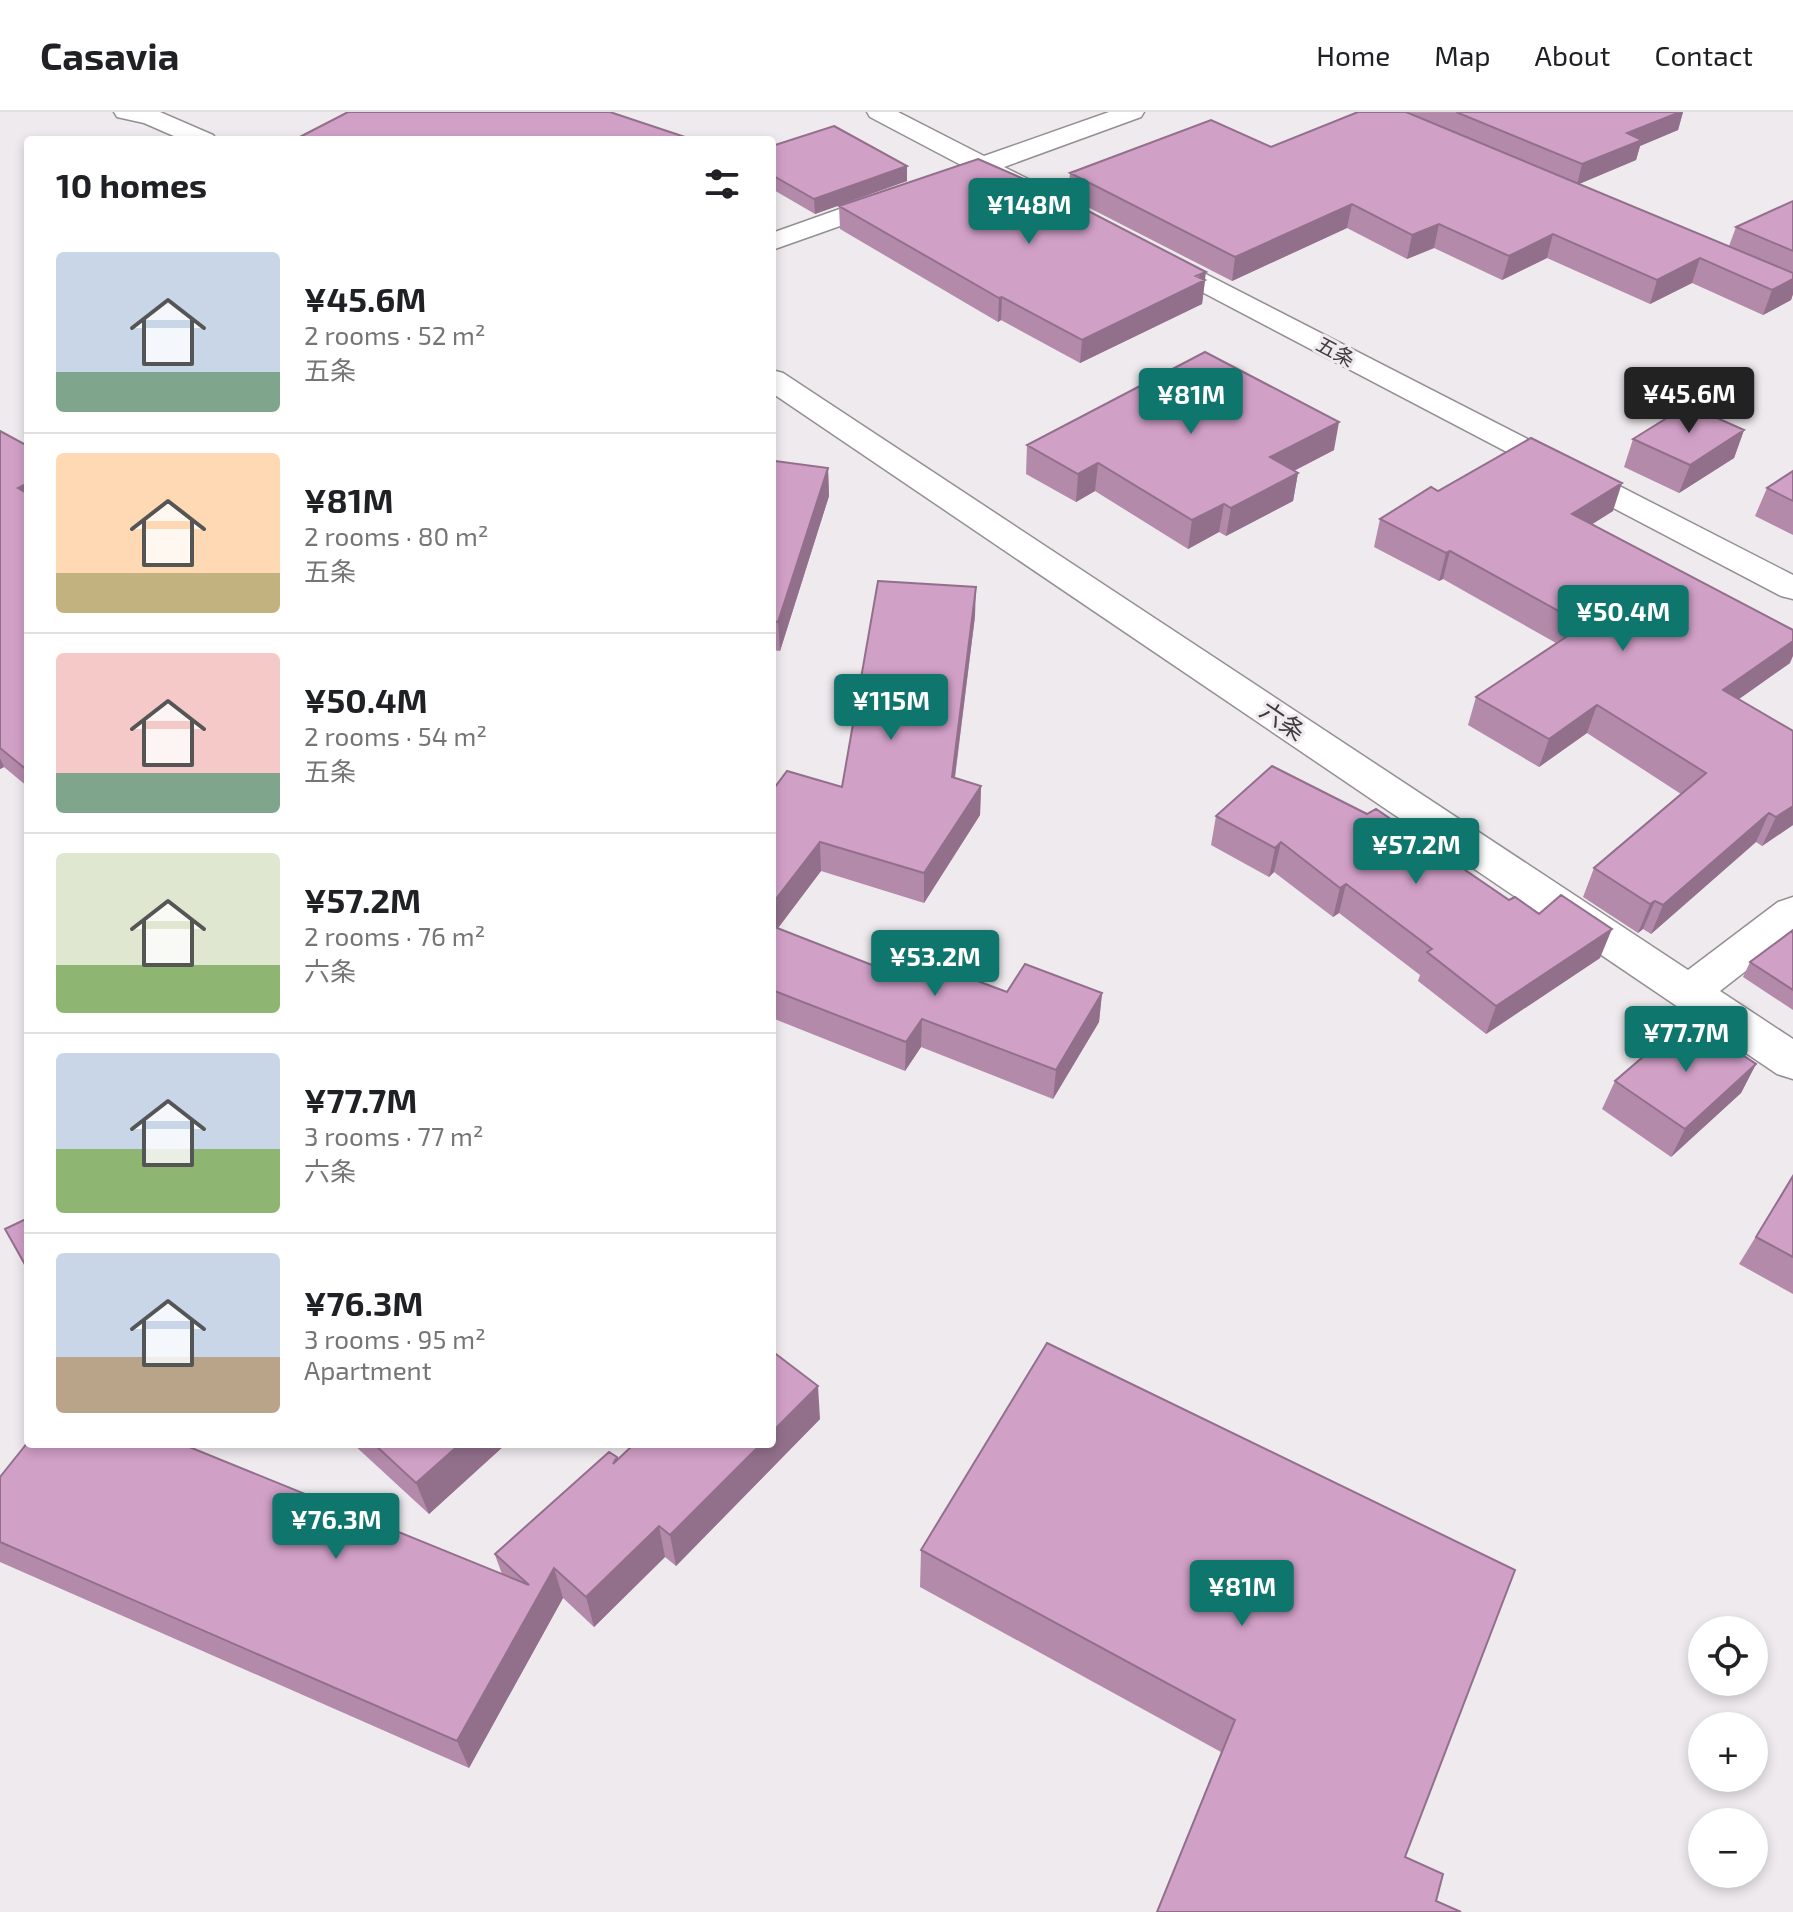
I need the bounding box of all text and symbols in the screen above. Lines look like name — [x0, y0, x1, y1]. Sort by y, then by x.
text: Casavia — [40, 32, 179, 78]
text: Home — [1316, 38, 1390, 72]
text: Map — [1434, 38, 1491, 72]
text: About — [1535, 38, 1610, 72]
text: Contact — [1654, 38, 1753, 72]
icon: filters — [700, 162, 744, 206]
text: 10 homes — [56, 164, 207, 205]
pin: ¥148M — [973, 178, 1085, 246]
text: ¥148M — [986, 188, 1072, 219]
text: ¥45.6M — [304, 278, 426, 319]
icon: home — [120, 284, 216, 380]
text: 2 rooms · 52 m² — [304, 319, 486, 350]
street label: 五条 — [1313, 331, 1359, 371]
text: 五条 — [304, 354, 356, 385]
pin: ¥45.6M — [1624, 367, 1754, 435]
pin: ¥81M — [1144, 368, 1238, 436]
text: ¥45.6M — [1642, 377, 1736, 408]
text: ¥81M — [1157, 378, 1225, 409]
text: ¥81M — [304, 479, 394, 520]
icon: home — [120, 485, 216, 581]
text: 2 rooms · 80 m² — [304, 520, 489, 551]
text: 五条 — [304, 555, 356, 586]
pin: ¥50.4M — [1558, 585, 1688, 653]
text: ¥50.4M — [1576, 595, 1670, 626]
pin: ¥115M — [835, 674, 947, 742]
text: ¥50.4M — [304, 679, 428, 720]
text: ¥115M — [852, 684, 930, 715]
icon: home — [120, 685, 216, 781]
street label: 六条 — [1255, 695, 1311, 745]
text: 2 rooms · 54 m² — [304, 720, 487, 751]
text: 五条 — [304, 755, 356, 786]
pin: ¥57.2M — [1351, 818, 1481, 886]
text: ¥57.2M — [1371, 828, 1461, 859]
text: ¥57.2M — [304, 879, 421, 920]
icon: home — [120, 885, 216, 981]
text: 2 rooms · 76 m² — [304, 920, 485, 951]
pin: ¥53.2M — [870, 930, 1000, 998]
text: ¥53.2M — [889, 940, 981, 971]
text: 六条 — [304, 955, 356, 986]
pin: ¥77.7M — [1621, 1006, 1751, 1074]
text: ¥77.7M — [1643, 1016, 1729, 1047]
text: ¥77.7M — [304, 1079, 417, 1120]
icon: home — [120, 1085, 216, 1181]
text: 3 rooms · 77 m² — [304, 1120, 484, 1151]
text: 六条 — [304, 1155, 356, 1186]
text: ¥76.3M — [304, 1282, 423, 1323]
icon: home — [120, 1285, 216, 1381]
text: 3 rooms · 95 m² — [304, 1323, 486, 1354]
text: Apartment — [304, 1354, 432, 1385]
pin: ¥76.3M — [271, 1493, 401, 1561]
text: ¥76.3M — [290, 1503, 382, 1534]
pin: ¥81M — [1195, 1560, 1289, 1628]
text: ¥81M — [1208, 1570, 1276, 1601]
map controls — [1688, 1616, 1768, 1888]
button: locate — [1688, 1616, 1768, 1696]
button: + — [1688, 1712, 1768, 1792]
button: − — [1688, 1808, 1768, 1888]

